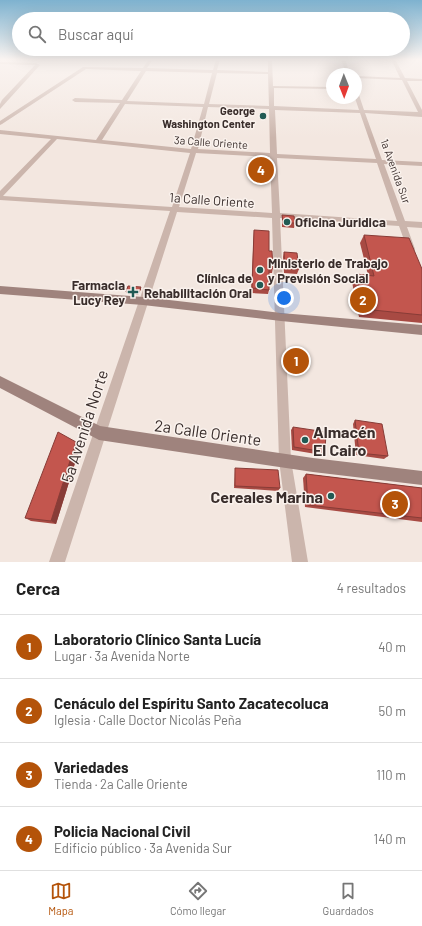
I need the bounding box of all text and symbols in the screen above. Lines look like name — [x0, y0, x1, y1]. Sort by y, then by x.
search box — [12, 12, 410, 56]
icon: search — [26, 23, 48, 45]
text: Buscar aquí — [58, 25, 134, 43]
north arrow — [326, 68, 362, 104]
place label: George Washington Center — [162, 104, 256, 130]
marker: George Washington Center — [258, 111, 268, 121]
street label: 3a Calle Oriente — [174, 133, 248, 151]
street label: 1a Avenida Sur — [378, 137, 414, 205]
pin: 4 — [248, 155, 274, 185]
street label: 1a Calle Oriente — [169, 189, 255, 211]
place label: Oficina Juridica — [295, 214, 386, 230]
marker: Oficina Juridica — [282, 217, 292, 227]
place label: Ministerio de Trabajo y Previsión Social — [268, 255, 388, 286]
marker: Ministerio de Trabajo y Previsión Social — [255, 265, 265, 275]
place label: Clínica de Rehabilitación Oral — [144, 270, 252, 301]
place label: Farmacia Lucy Rey — [72, 277, 125, 308]
marker: Clínica de Rehabilitación Oral — [255, 280, 265, 290]
pin: 2 — [350, 285, 376, 315]
marker: Farmacia Lucy Rey — [128, 287, 138, 297]
your location — [274, 288, 294, 308]
pin: 1 — [283, 346, 309, 376]
street label: 5a Avenida Norte — [57, 367, 111, 485]
street label: 2a Calle Oriente — [153, 415, 263, 449]
place label: Almacén El Cairo — [313, 422, 375, 459]
marker: Almacén El Cairo — [300, 435, 310, 445]
place label: Cereales Marina — [210, 487, 323, 506]
pin: 3 — [382, 489, 408, 519]
marker: Cereales Marina — [326, 491, 336, 501]
text: Cerca — [16, 578, 60, 598]
text: 4 resultados — [337, 580, 406, 596]
text: Laboratorio Clínico Santa Lucía — [54, 630, 261, 648]
text: 1 — [27, 639, 31, 655]
text: 40 m — [378, 639, 406, 655]
text: Lugar · 3a Avenida Norte — [54, 648, 190, 664]
text: Cenáculo del Espíritu Santo Zacatecoluca — [54, 694, 329, 712]
text: 2 — [25, 703, 33, 719]
text: 50 m — [379, 703, 406, 719]
text: Iglesia · Calle Doctor Nicolás Peña — [54, 712, 241, 728]
text: Variedades — [54, 758, 129, 776]
text: 3 — [25, 767, 33, 783]
text: 110 m — [376, 767, 406, 783]
text: Tienda · 2a Calle Oriente — [54, 776, 188, 792]
text: Policia Nacional Civil — [54, 822, 190, 840]
text: 4 — [25, 831, 33, 847]
text: 140 m — [374, 831, 406, 847]
text: Edificio público · 3a Avenida Sur — [54, 840, 232, 856]
tab: Mapa — [48, 880, 73, 917]
tab: Cómo llegar — [170, 880, 226, 917]
tab: Guardados — [323, 880, 374, 917]

